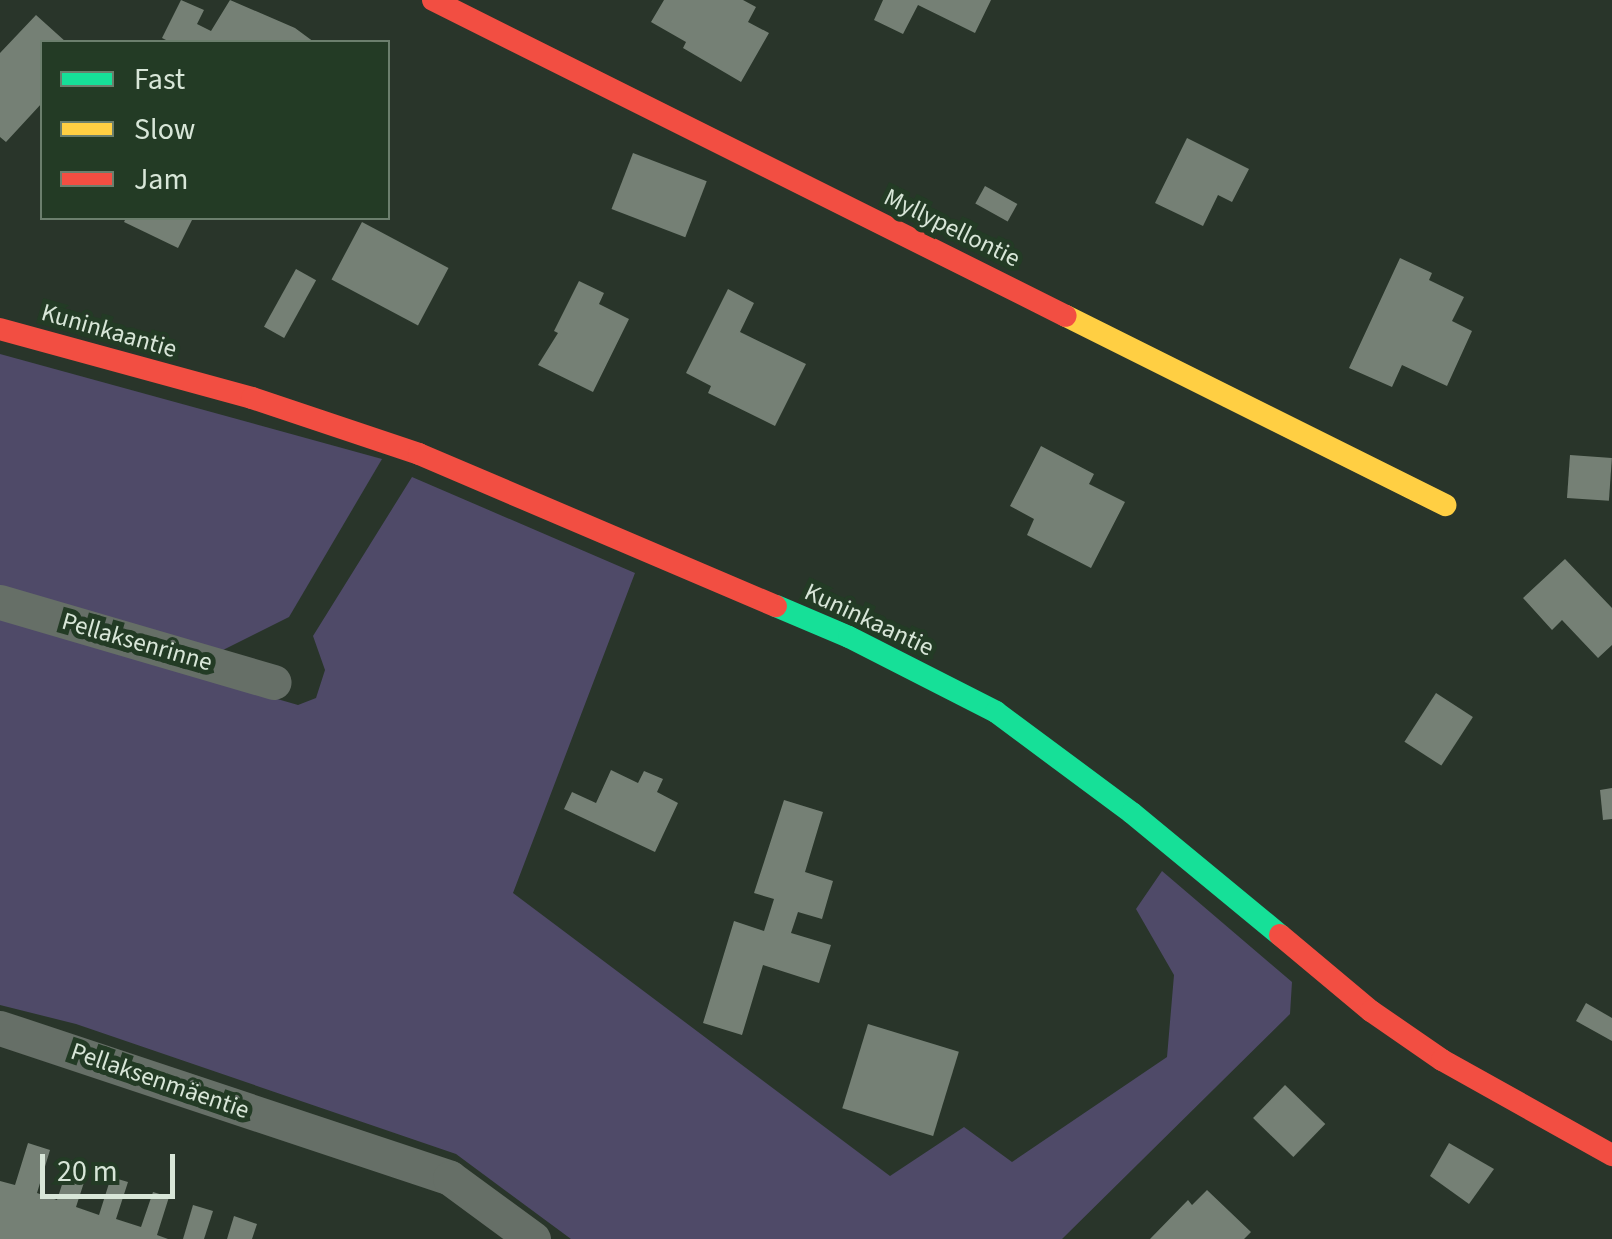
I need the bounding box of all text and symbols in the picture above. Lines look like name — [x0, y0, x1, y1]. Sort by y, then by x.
legend — [40, 40, 390, 220]
text: Fast — [134, 58, 185, 101]
text: Slow — [134, 108, 195, 151]
text: Jam — [134, 158, 188, 201]
street label: Myllypellontie — [879, 182, 1025, 274]
street label: Kuninkaantie — [38, 297, 180, 365]
street label: Kuninkaantie — [800, 577, 938, 663]
street label: Pellaksenrinne — [58, 606, 216, 678]
street label: Pellaksenmäentie — [67, 1036, 253, 1126]
scale bar — [45, 1134, 180, 1196]
text: 20 m — [57, 1150, 118, 1193]

